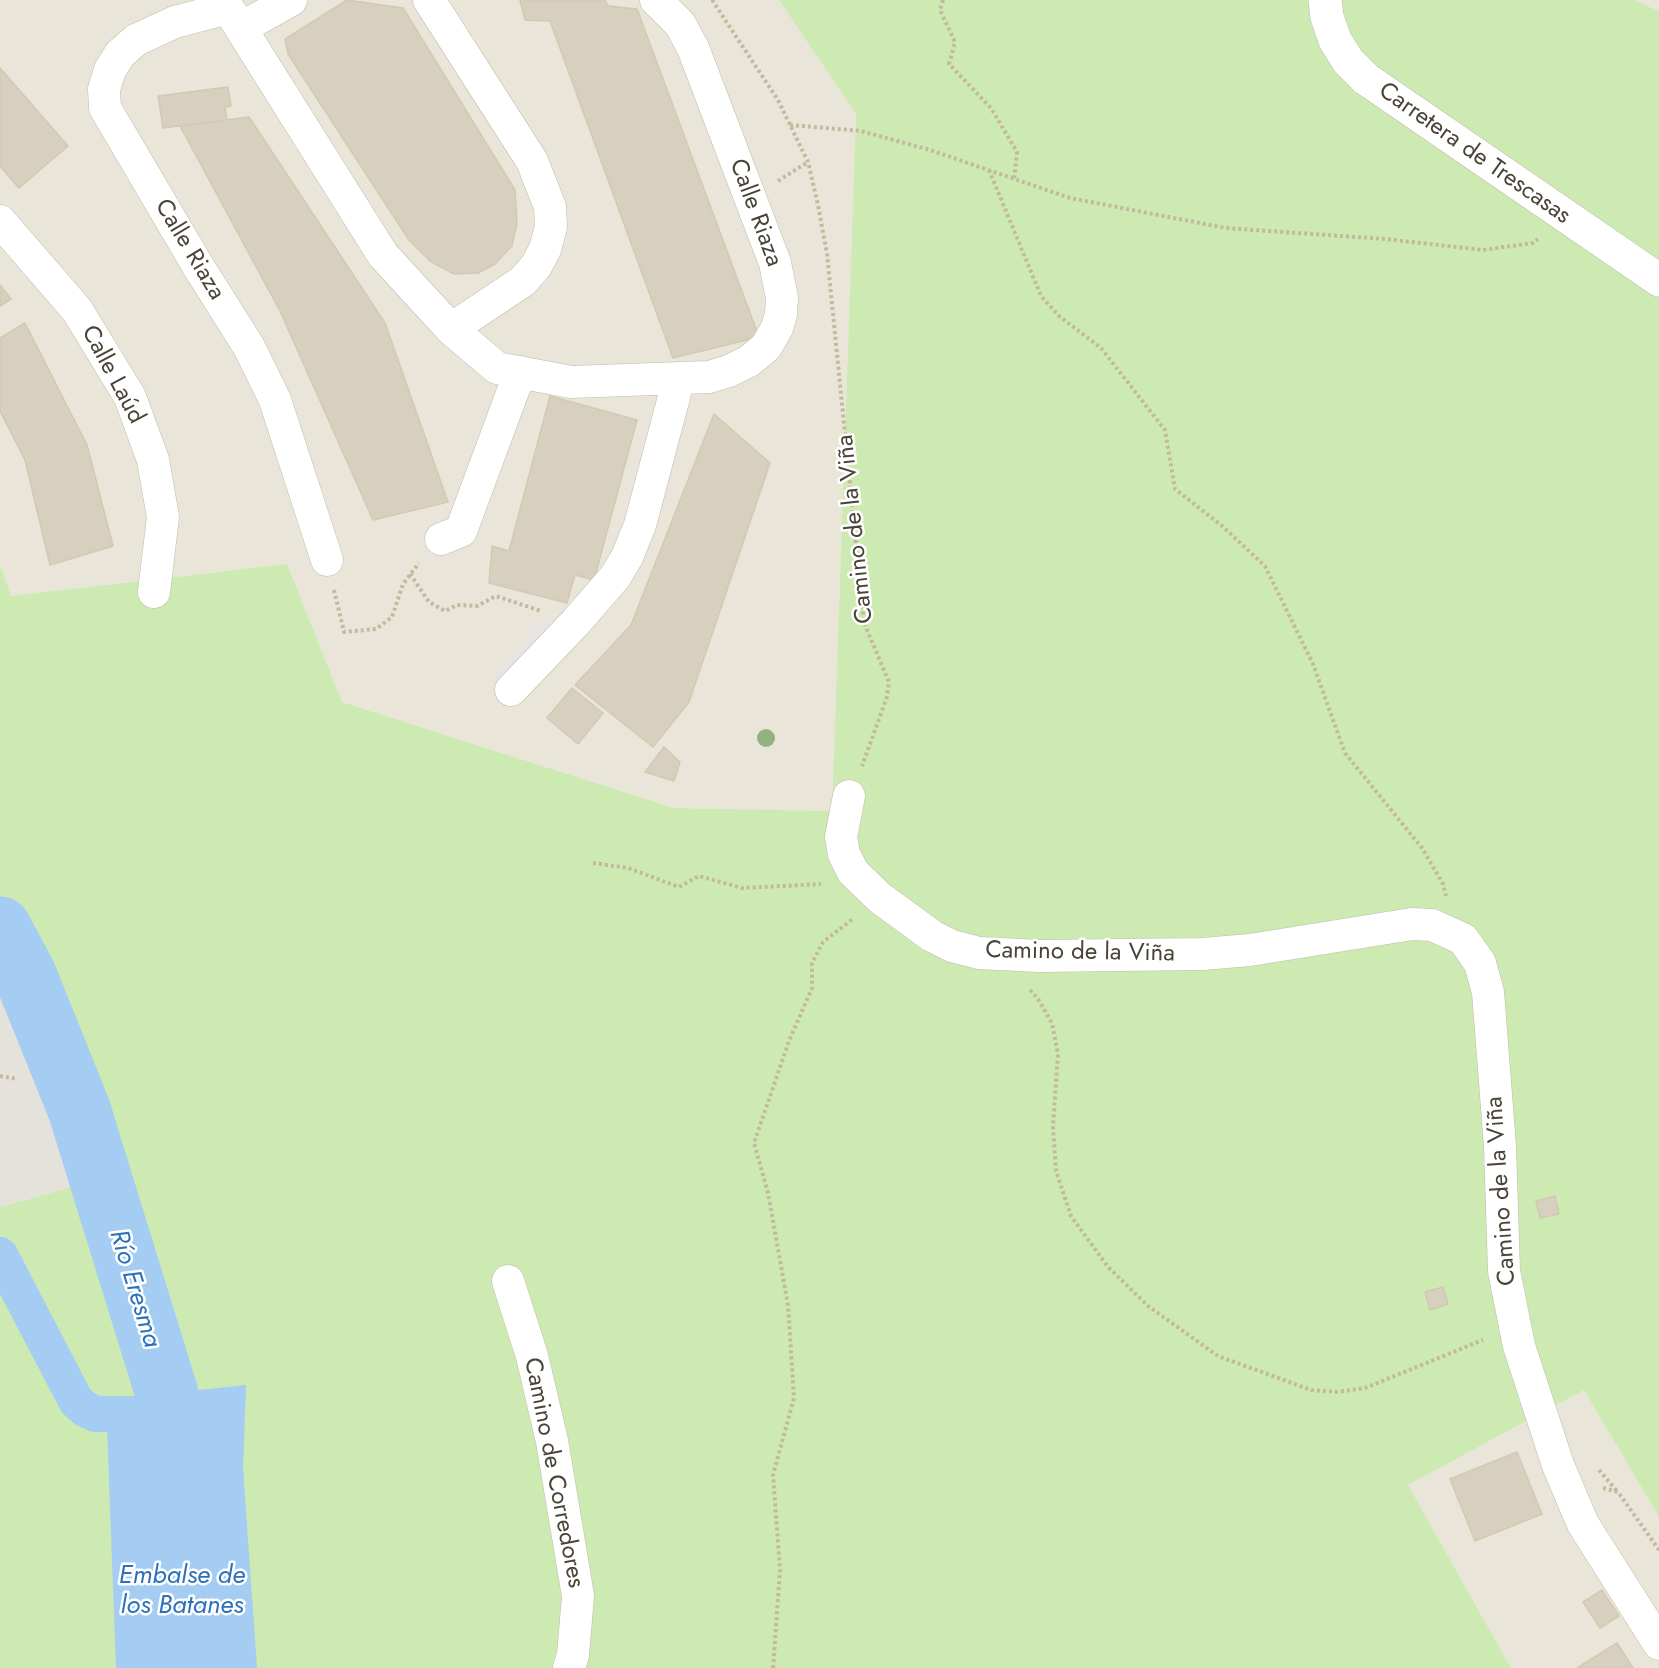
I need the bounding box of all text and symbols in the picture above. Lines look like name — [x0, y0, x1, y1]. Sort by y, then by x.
street label: Carretera de Trescasas — [1372, 77, 1576, 231]
street label: Calle Riaza — [722, 155, 788, 271]
street label: Calle Riaza — [148, 194, 230, 306]
street label: Calle Laúd — [74, 321, 150, 429]
street label: Camino de la Viña — [832, 433, 880, 625]
street label: Camino de la Viña — [985, 937, 1175, 969]
street label: Camino de la Viña — [1481, 1095, 1523, 1287]
water label: Río Eresma — [101, 1226, 167, 1352]
street label: Camino de Corredores — [517, 1356, 589, 1590]
water label: Embalse de los Batanes — [119, 1561, 245, 1622]

